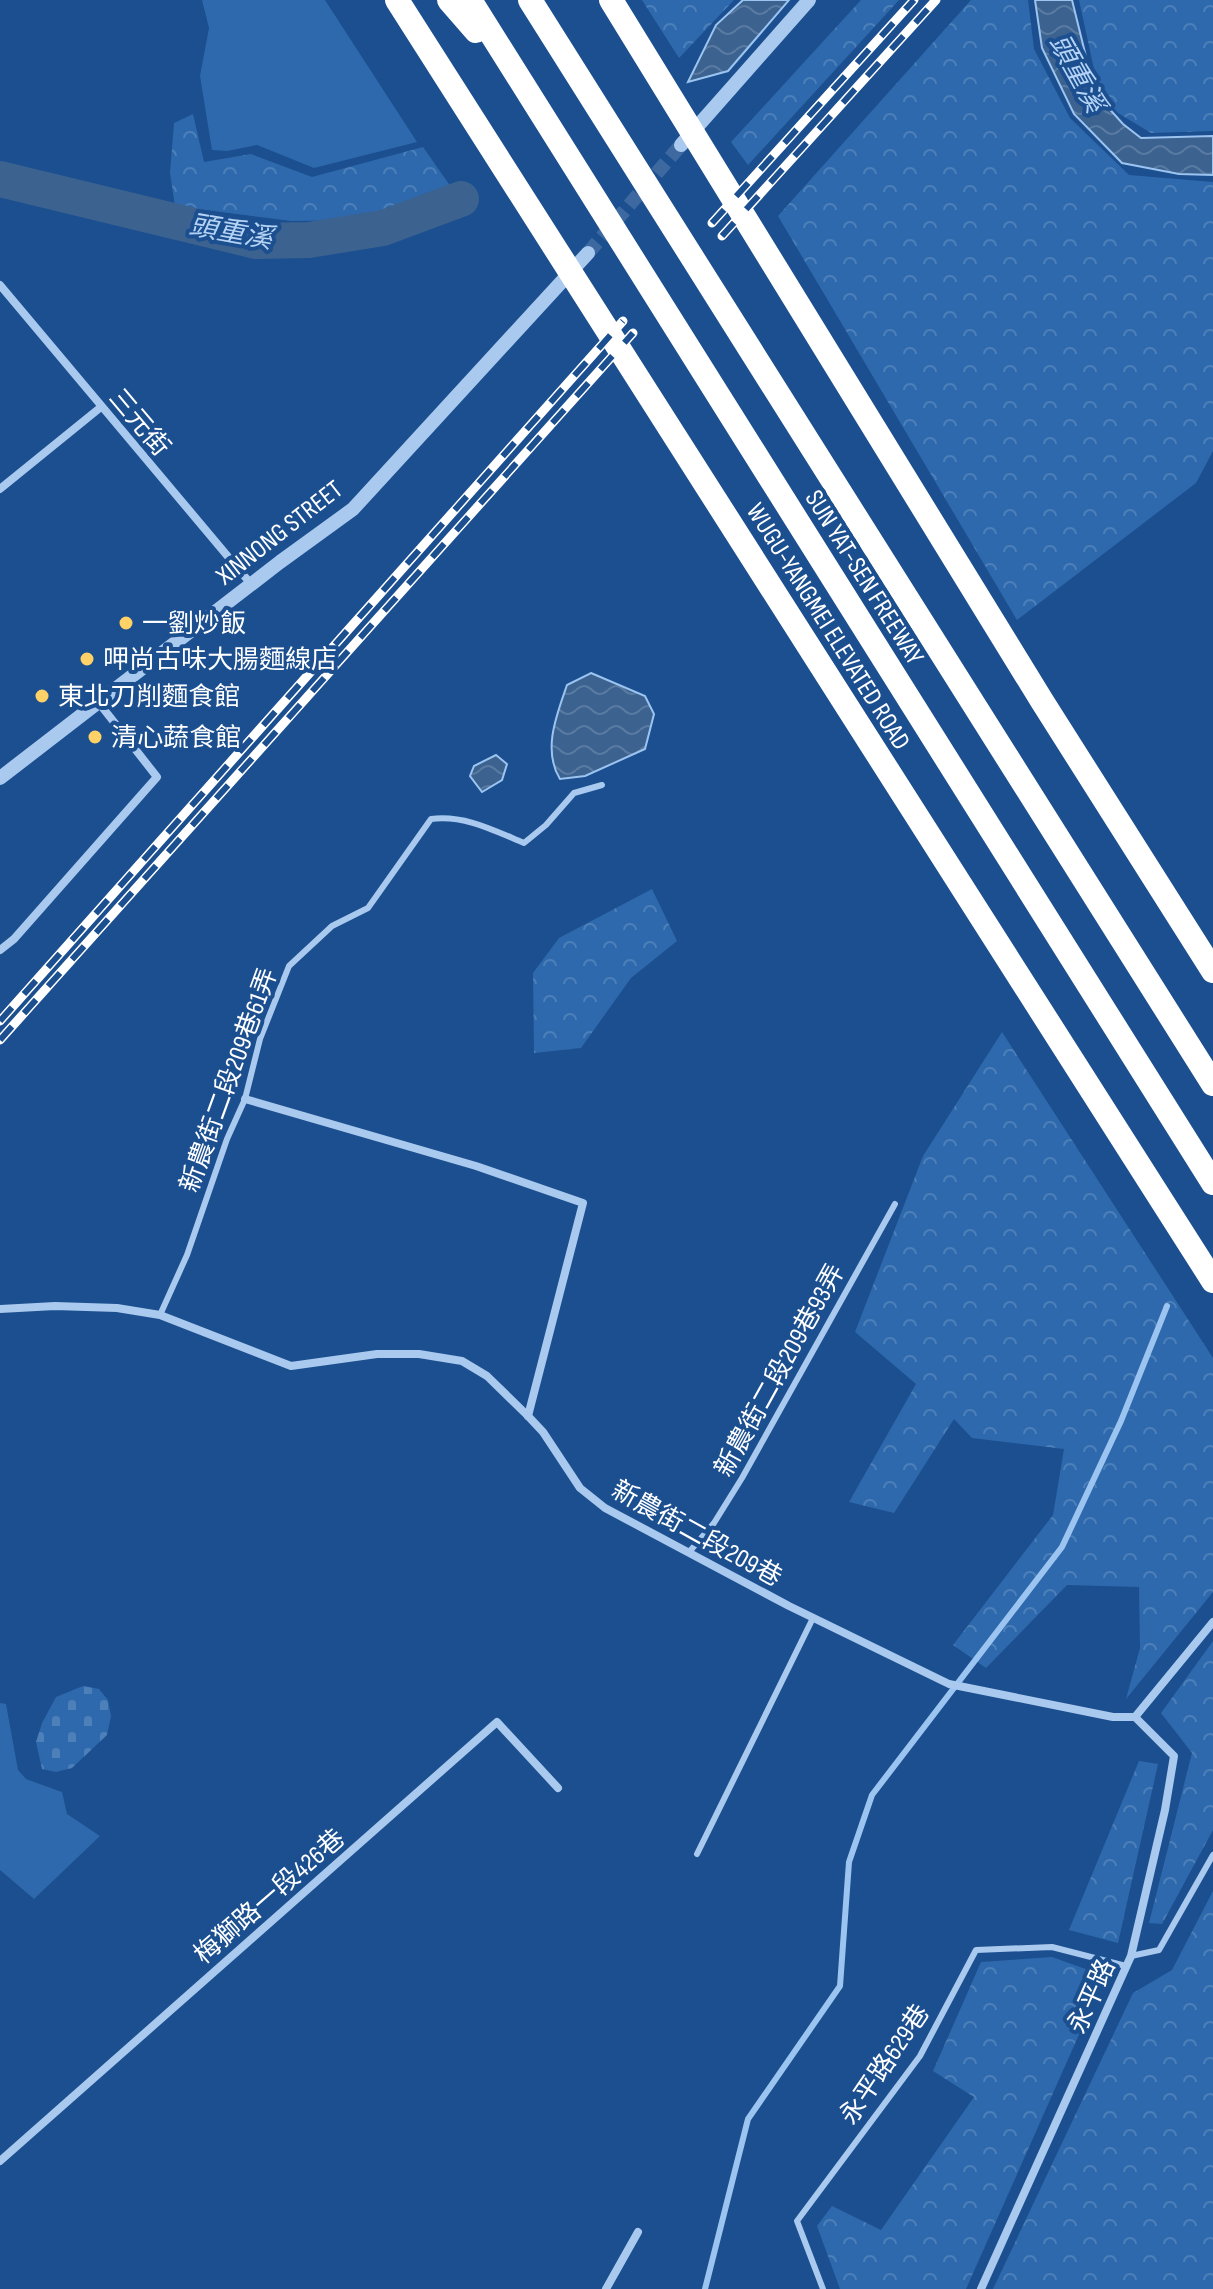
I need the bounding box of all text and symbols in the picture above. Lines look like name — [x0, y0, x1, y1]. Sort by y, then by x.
water label: 頭重溪 — [1042, 29, 1113, 122]
water label: 頭重溪 — [187, 209, 279, 257]
street label: 三元街 — [102, 383, 176, 463]
street label: XINNONG STREET — [210, 474, 349, 593]
street label: SUN YAT-SEN FREEWAY — [798, 485, 930, 671]
street label: WUGU-YANGMEI ELEVATED ROAD — [739, 498, 916, 756]
place label: 一劉炒飯 — [142, 609, 246, 640]
marker: 一劉炒飯 — [117, 614, 135, 632]
place label: 呷尚古味大腸麵線店 — [103, 645, 337, 676]
marker: 呷尚古味大腸麵線店 — [78, 650, 96, 668]
place label: 東北刀削麵食館 — [58, 682, 240, 713]
marker: 東北刀削麵食館 — [33, 687, 51, 705]
place label: 清心蔬食館 — [111, 723, 241, 754]
marker: 清心蔬食館 — [86, 728, 104, 746]
street label: 新農街二段209巷61弄 — [174, 964, 284, 1197]
street label: 新農街二段209巷93弄 — [709, 1259, 852, 1482]
street label: 新農街二段209巷 — [606, 1475, 787, 1594]
street label: 梅獅路一段426巷 — [188, 1823, 352, 1971]
street label: 永平路 — [1062, 1955, 1122, 2039]
street label: 永平路629巷 — [834, 1999, 937, 2131]

